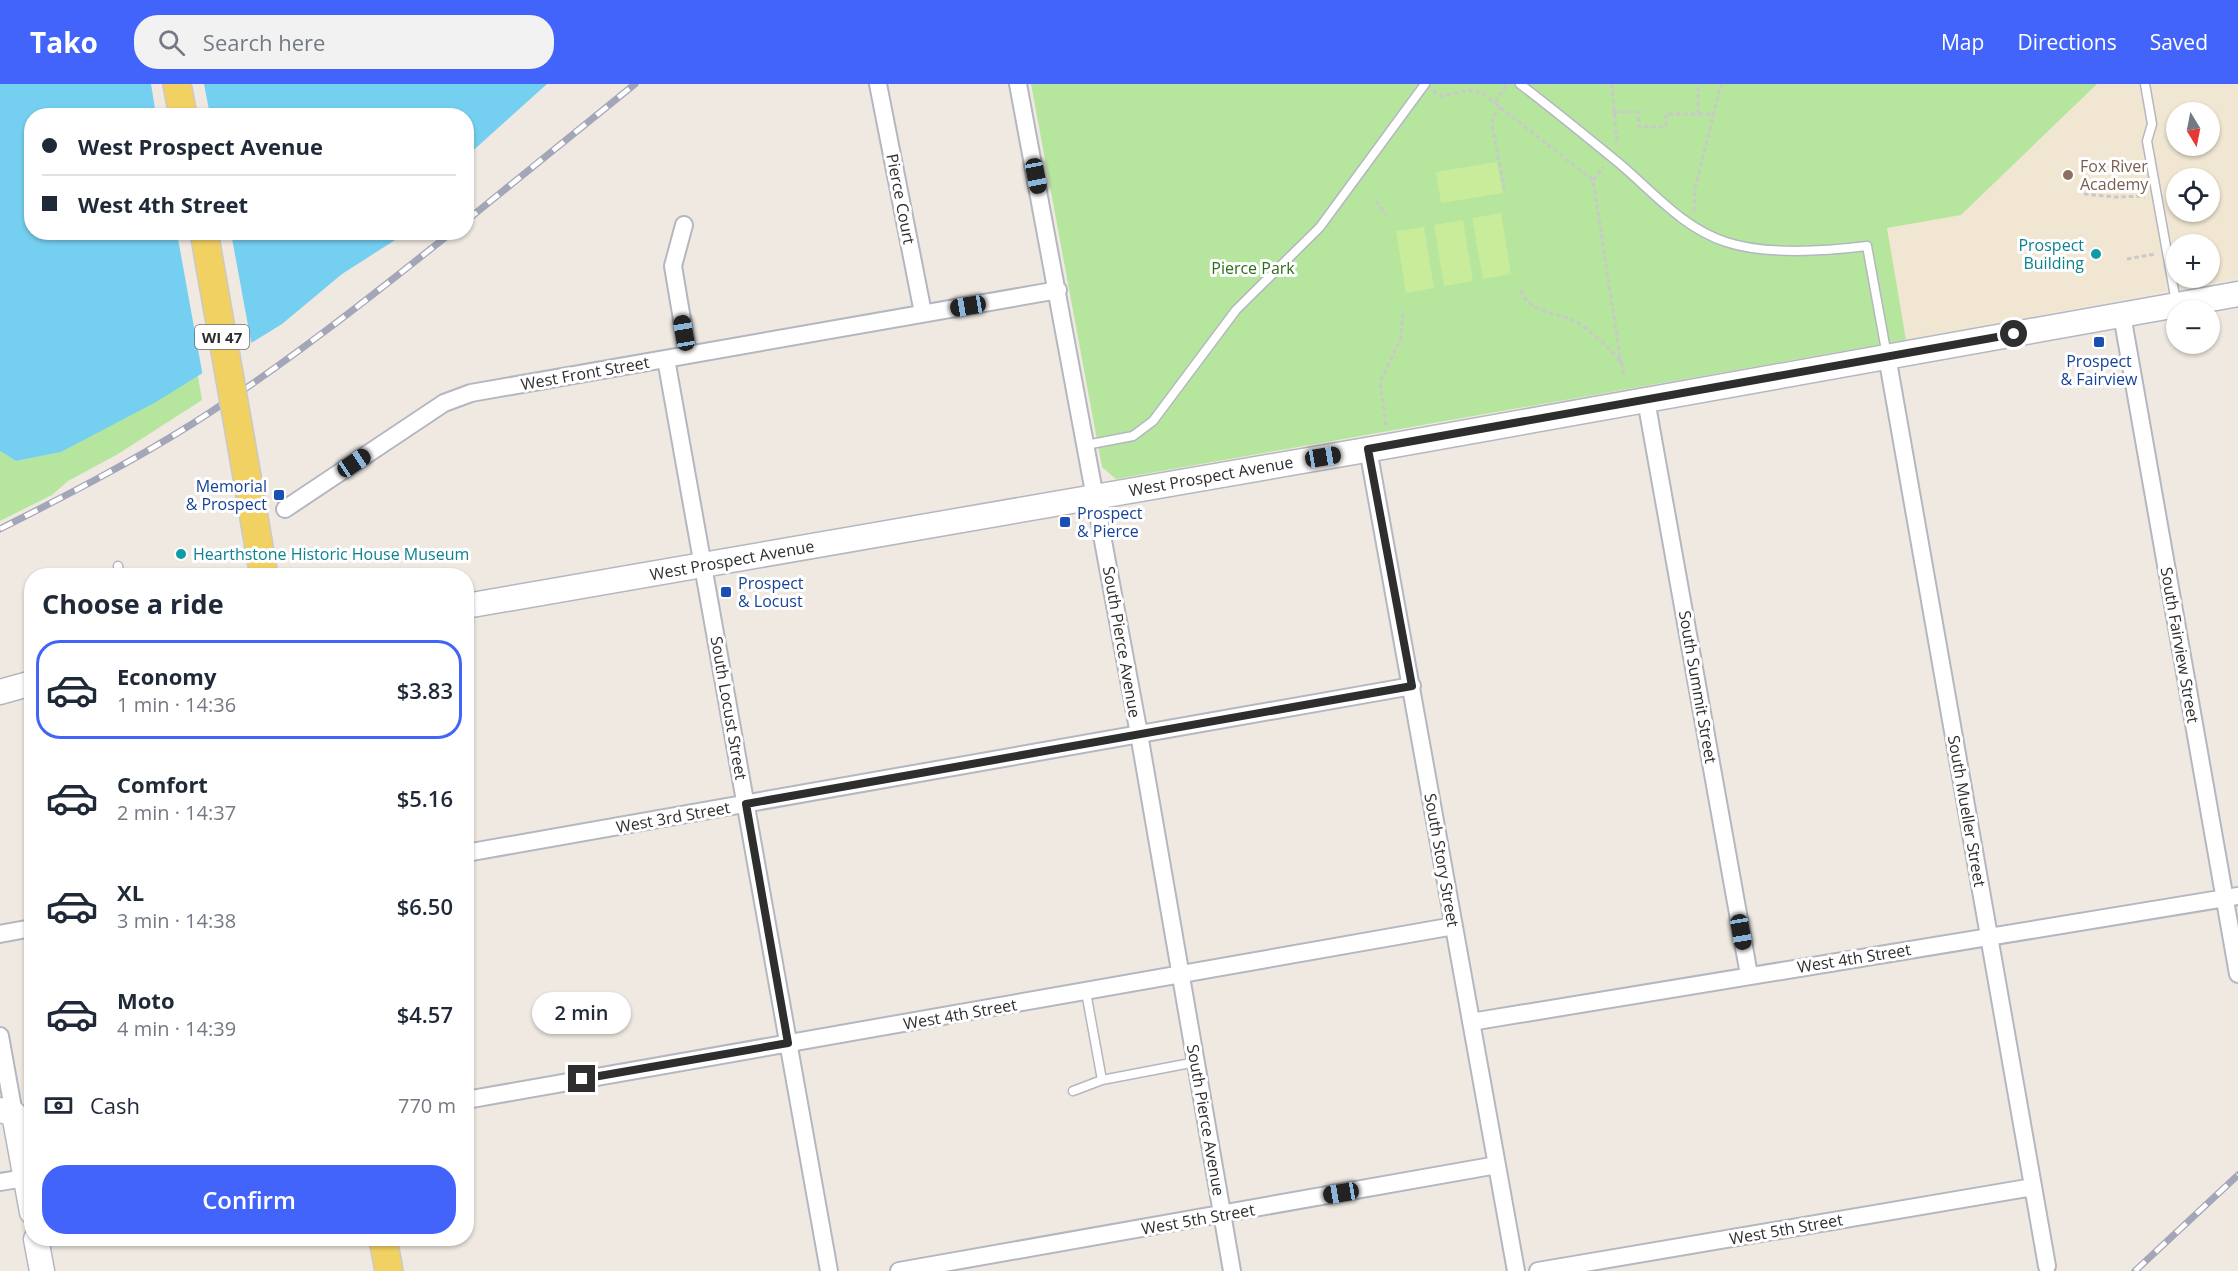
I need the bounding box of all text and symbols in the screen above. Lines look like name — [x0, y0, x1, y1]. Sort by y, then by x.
search box — [134, 15, 554, 69]
text: Tako — [30, 23, 98, 61]
icon: search — [155, 26, 188, 59]
text: Search here — [203, 27, 325, 57]
text: Map — [1941, 28, 1984, 56]
text: Directions — [2017, 28, 2117, 56]
text: Saved — [2150, 28, 2208, 56]
north arrow — [2166, 102, 2220, 156]
map controls — [2166, 102, 2220, 354]
text: West Prospect Avenue — [78, 131, 323, 161]
street label: Pierce Court — [881, 152, 921, 246]
place label: Fox River Academy — [2080, 155, 2149, 195]
car — [1024, 157, 1048, 195]
marker: Fox River Academy — [2061, 168, 2075, 182]
button: locate — [2166, 168, 2220, 222]
text: West 4th Street — [78, 189, 248, 219]
place label: Prospect Building — [2018, 234, 2084, 274]
button: + — [2166, 234, 2220, 288]
marker: Prospect Building — [2089, 247, 2103, 261]
park label: Pierce Park — [1211, 257, 1295, 279]
car — [949, 294, 987, 318]
button: − — [2166, 300, 2220, 354]
car — [672, 314, 696, 352]
route start — [2000, 320, 2027, 347]
road number: WI 47 — [195, 325, 249, 349]
marker: Prospect & Fairview — [2092, 335, 2106, 349]
place label: Prospect & Fairview — [2061, 350, 2138, 390]
street label: West Front Street — [519, 351, 651, 395]
car — [334, 445, 374, 481]
car — [1304, 445, 1342, 469]
street label: West Prospect Avenue — [1127, 451, 1295, 501]
place label: Memorial & Prospect — [186, 475, 267, 515]
marker: Memorial & Prospect — [272, 488, 286, 502]
place label: Prospect & Pierce — [1077, 502, 1143, 542]
marker: Prospect & Pierce — [1058, 515, 1072, 529]
street label: West Prospect Avenue — [648, 535, 816, 585]
place label: Hearthstone Historic House Museum — [193, 543, 469, 565]
marker: Hearthstone Historic House Museum — [174, 547, 188, 561]
street label: South Pierce Avenue — [1098, 564, 1146, 720]
street label: South Fairview Street — [2155, 565, 2205, 725]
place label: Prospect & Locust — [738, 572, 804, 612]
text: Choose a ride — [42, 585, 224, 622]
marker: Prospect & Locust — [719, 585, 733, 599]
street label: South Summit Street — [1674, 609, 1722, 765]
street label: South Locust Street — [706, 634, 753, 782]
text: Economy — [117, 661, 216, 691]
icon: car — [45, 663, 99, 717]
text: $3.83 — [397, 675, 453, 705]
text: 1 min · 14:36 — [117, 691, 236, 718]
street label: South Mueller Street — [1943, 733, 1991, 889]
text: Comfort — [117, 769, 208, 799]
icon: car — [45, 771, 99, 825]
text: $5.16 — [397, 783, 453, 813]
street label: South Story Street — [1419, 791, 1465, 929]
street label: West 3rd Street — [614, 796, 732, 838]
text: 2 min · 14:37 — [117, 799, 236, 826]
text: XL — [117, 877, 144, 907]
icon: car — [45, 879, 99, 933]
text: $6.50 — [397, 891, 453, 921]
text: 3 min · 14:38 — [117, 907, 236, 934]
car — [1729, 913, 1753, 951]
street label: West 4th Street — [1796, 938, 1913, 978]
text: Moto — [117, 985, 175, 1015]
icon: car — [45, 987, 99, 1041]
callout: 2 min — [532, 992, 632, 1034]
street label: West 4th Street — [902, 993, 1019, 1035]
text: $4.57 — [397, 999, 453, 1029]
text: 2 min — [555, 999, 609, 1026]
text: 4 min · 14:39 — [117, 1015, 236, 1042]
street label: South Pierce Avenue — [1182, 1042, 1230, 1198]
route end — [568, 1065, 595, 1092]
icon: cash — [42, 1089, 75, 1122]
text: Cash — [90, 1090, 140, 1120]
text: 770 m — [398, 1092, 456, 1119]
button: Confirm — [42, 1165, 456, 1234]
car — [1322, 1181, 1360, 1205]
street label: West 5th Street — [1140, 1198, 1257, 1240]
street label: West 5th Street — [1728, 1208, 1845, 1250]

